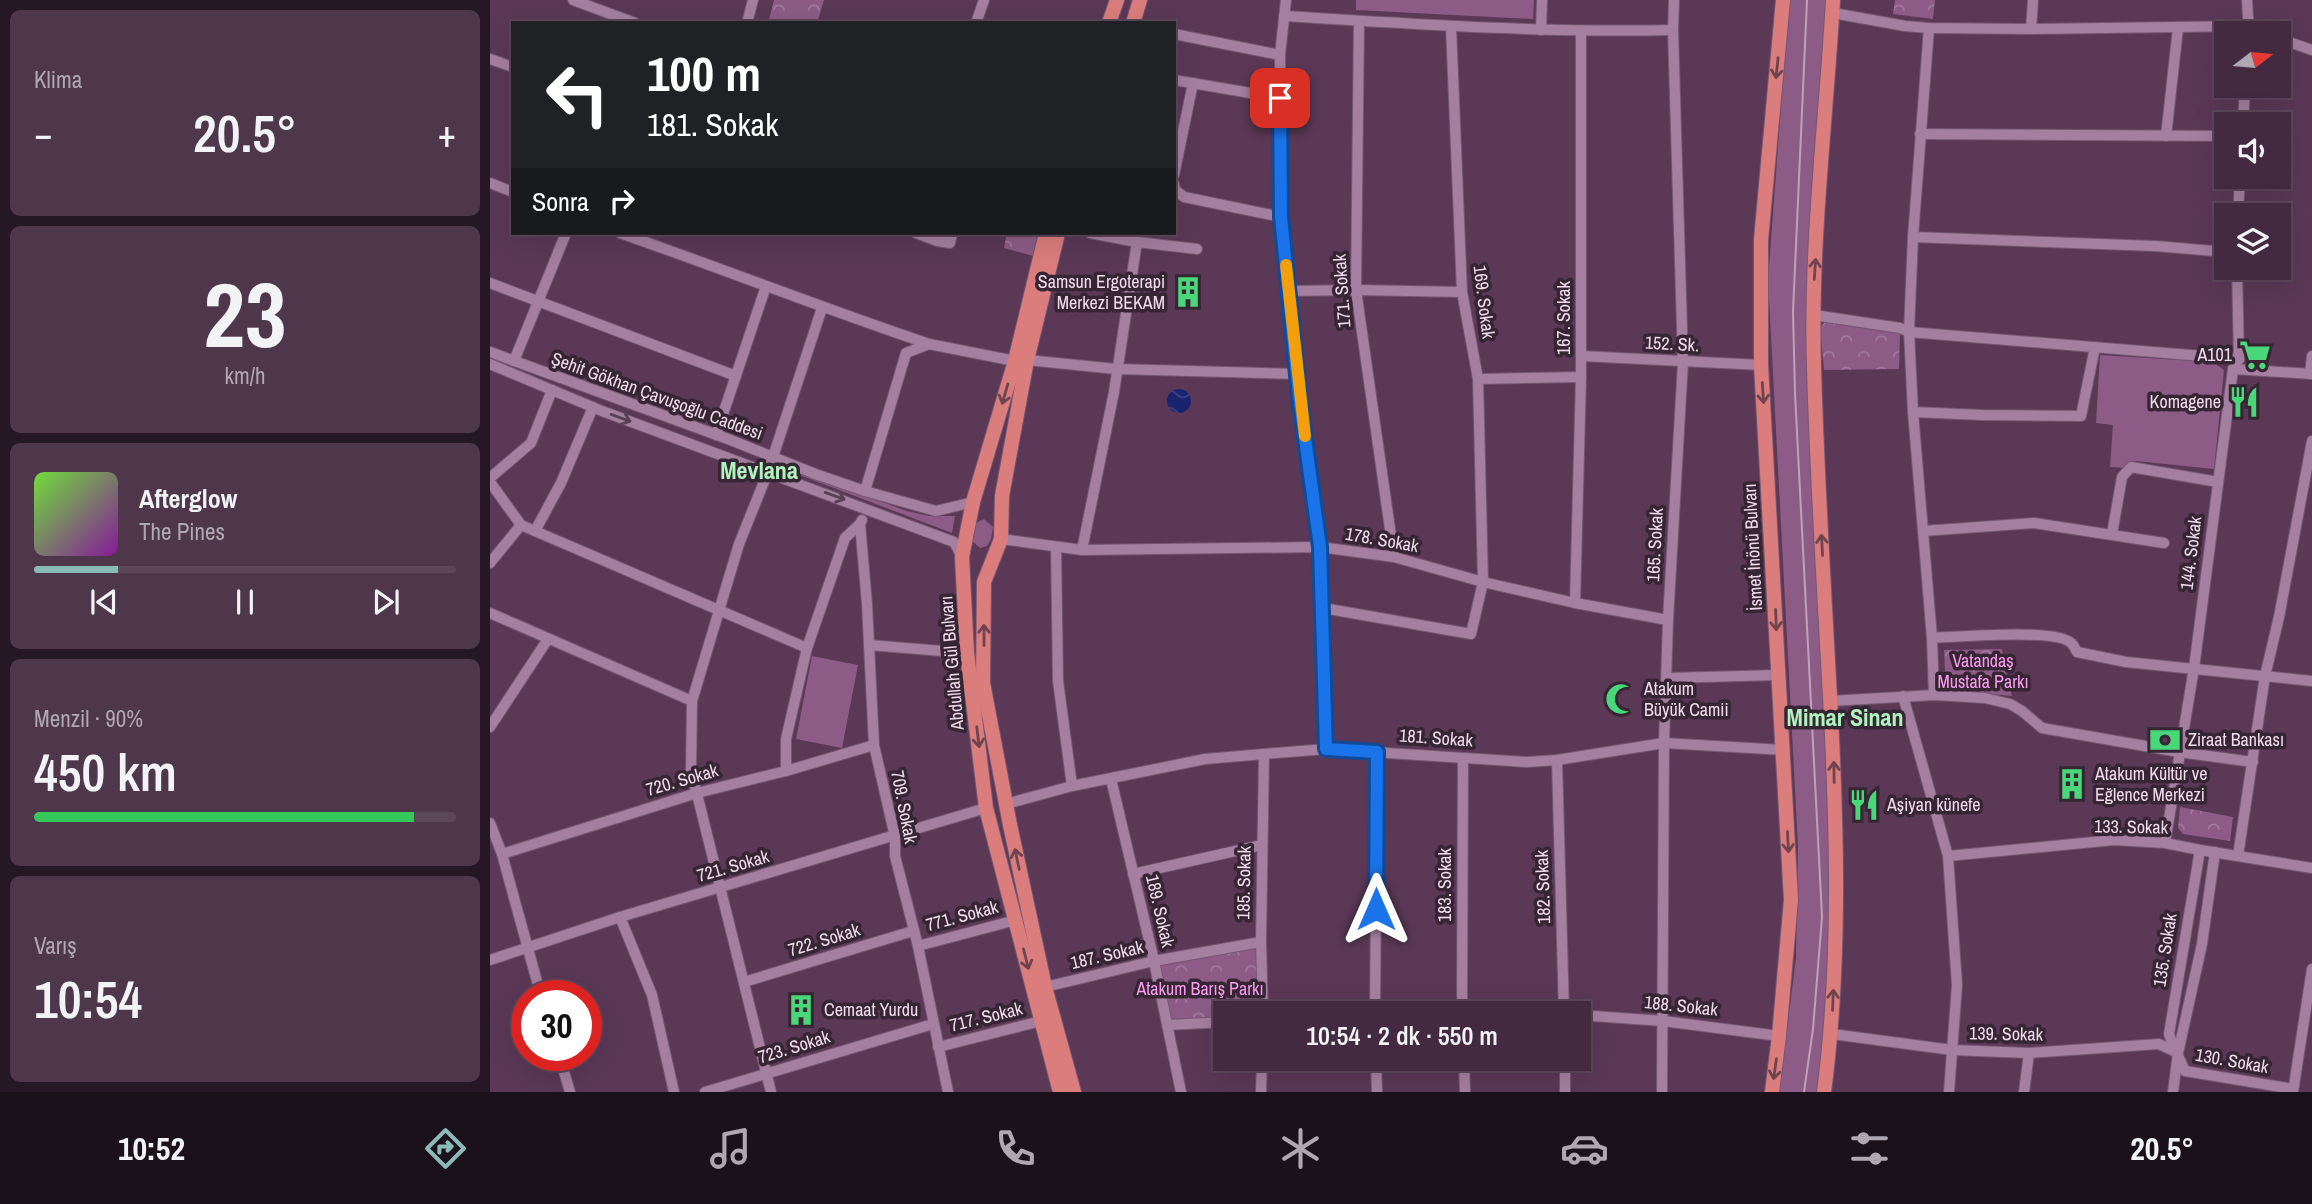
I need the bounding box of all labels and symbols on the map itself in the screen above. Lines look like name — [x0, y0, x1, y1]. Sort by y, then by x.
north arrow — [2214, 21, 2291, 98]
one-way arrow — [1771, 56, 1784, 79]
pin — [1250, 68, 1310, 128]
street label: 171. Sokak — [1326, 253, 1357, 329]
one-way arrow — [1808, 258, 1821, 281]
street label: 169. Sokak — [1468, 264, 1501, 341]
place label: Samsun Ergoterapi Merkezi BEKAM — [1038, 269, 1165, 315]
building icon: Samsun Ergoterapi Merkezi BEKAM — [1171, 275, 1205, 309]
street label: 167. Sokak — [1551, 280, 1576, 355]
street label: 152. Sk. — [1644, 330, 1700, 357]
supermarket icon: A101 — [2238, 338, 2272, 372]
place label: A101 — [2197, 342, 2233, 367]
street label: Şehit Gökhan Çavuşoğlu Caddesi — [548, 346, 766, 445]
one-way arrow — [1757, 381, 1770, 403]
one-way arrow — [998, 382, 1011, 404]
restaurant icon: Komagene — [2227, 385, 2261, 419]
place label: Komagene — [2150, 389, 2221, 414]
one-way arrow — [610, 413, 632, 425]
district label: Mevlana — [720, 454, 798, 486]
street label: İsmet İnönü Bulvarı — [1737, 483, 1768, 611]
one-way arrow — [823, 491, 845, 503]
street label: 165. Sokak — [1640, 507, 1669, 583]
street label: 144. Sokak — [2174, 514, 2207, 591]
street label: 178. Sokak — [1344, 521, 1421, 558]
one-way arrow — [1816, 534, 1829, 557]
street label: Abdullah Gül Bulvarı — [933, 595, 970, 732]
one-way arrow — [1769, 608, 1782, 631]
one-way arrow — [977, 624, 991, 647]
park label: Vatandaş Mustafa Parkı — [1937, 648, 2029, 694]
place label: Atakum Büyük Camii — [1643, 676, 1729, 722]
mosque icon: Atakum Büyük Camii — [1604, 682, 1638, 716]
district label: Mimar Sinan — [1786, 701, 1904, 733]
street label: 181. Sokak — [1398, 722, 1474, 753]
bank icon: Ziraat Bankası — [2148, 723, 2182, 757]
one-way arrow — [971, 725, 984, 748]
place label: Ziraat Bankası — [2188, 727, 2284, 752]
street label: 720. Sokak — [643, 757, 721, 802]
one-way arrow — [1827, 761, 1841, 784]
place label: Atakum Kültür ve Eğlence Merkezi — [2094, 761, 2207, 807]
building icon: Atakum Kültür ve Eğlence Merkezi — [2055, 767, 2089, 801]
street label: 709. Sokak — [885, 768, 924, 846]
restaurant icon: Aşiyan künefe — [1847, 788, 1881, 822]
place label: Aşiyan künefe — [1886, 792, 1981, 817]
street label: 133. Sokak — [2094, 813, 2169, 840]
one-way arrow — [1782, 831, 1795, 854]
street label: 721. Sokak — [694, 843, 772, 888]
street label: 185. Sokak — [1230, 845, 1257, 920]
street label: 183. Sokak — [1432, 847, 1457, 922]
one-way arrow — [1010, 848, 1024, 871]
street label: 182. Sokak — [1529, 849, 1556, 924]
street label: 189. Sokak — [1140, 872, 1181, 950]
position arrow — [1339, 872, 1413, 946]
street label: 771. Sokak — [923, 894, 1001, 937]
street label: 135. Sokak — [2146, 911, 2183, 988]
street label: 722. Sokak — [785, 917, 863, 962]
street label: 187. Sokak — [1068, 934, 1146, 975]
one-way arrow — [1020, 947, 1033, 970]
park label: Atakum Barış Parkı — [1135, 976, 1264, 1001]
speed limit sign: 30 — [511, 980, 602, 1071]
street label: 188. Sokak — [1643, 989, 1720, 1022]
one-way arrow — [1826, 989, 1839, 1012]
building icon: Cemaat Yurdu — [784, 993, 818, 1027]
street label: 717. Sokak — [947, 995, 1025, 1038]
place label: Cemaat Yurdu — [824, 997, 918, 1022]
street label: 139. Sokak — [1969, 1020, 2044, 1047]
street label: 723. Sokak — [755, 1024, 833, 1069]
street label: 130. Sokak — [2194, 1042, 2271, 1079]
one-way arrow — [1768, 1057, 1781, 1080]

